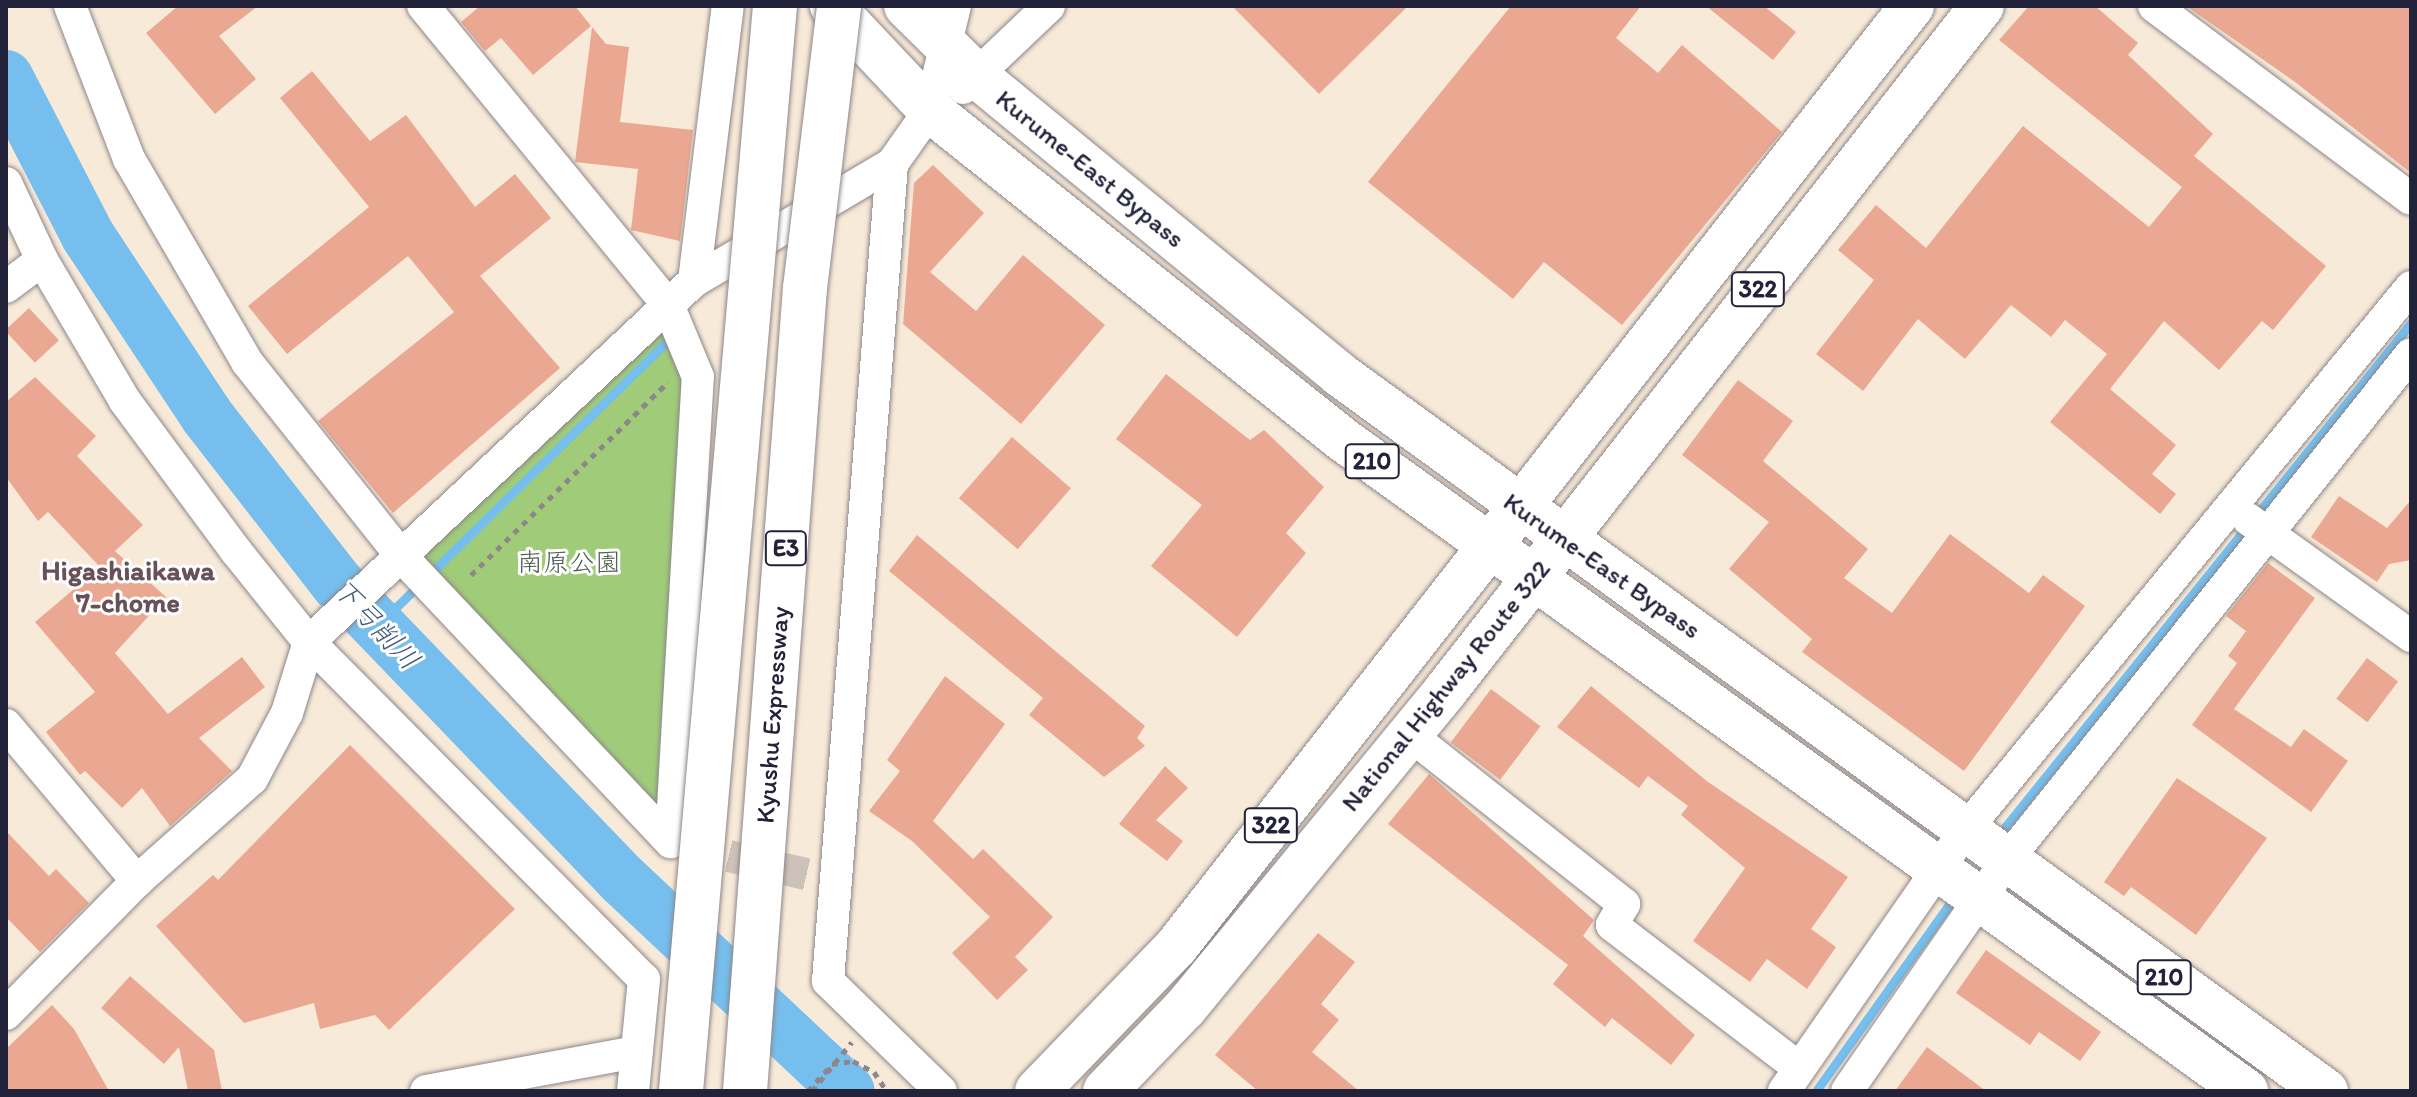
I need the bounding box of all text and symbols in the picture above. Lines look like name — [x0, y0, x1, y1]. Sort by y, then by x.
street label: Kurume-East Bypass — [990, 84, 1190, 254]
road number: 322 — [1730, 269, 1786, 309]
road number: 210 — [1344, 441, 1400, 481]
street label: Kurume-East Bypass — [1498, 486, 1706, 646]
road number: E3 — [764, 528, 808, 568]
park label: 南原公園 — [517, 547, 621, 579]
district label: Higashiaikawa 7-chome — [41, 553, 215, 619]
street label: National Highway Route 322 — [1335, 554, 1557, 818]
water label: 下弓削川 — [327, 572, 427, 676]
street label: Kyushu Expressway — [750, 606, 796, 824]
road number: 322 — [1243, 805, 1299, 845]
road number: 210 — [2136, 957, 2192, 997]

